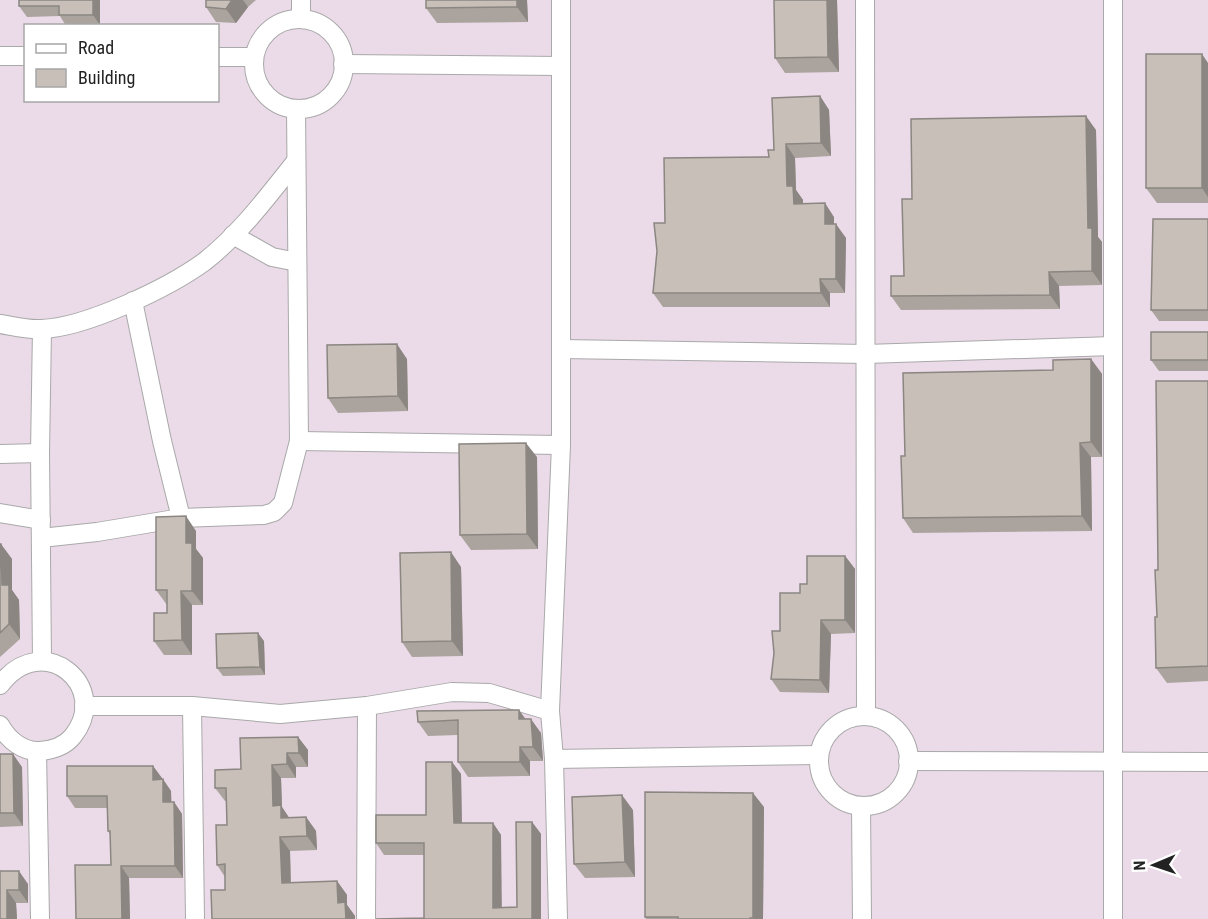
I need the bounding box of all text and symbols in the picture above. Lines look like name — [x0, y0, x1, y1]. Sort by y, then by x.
legend — [24, 24, 219, 102]
text: Road — [78, 37, 114, 58]
text: Building — [78, 67, 135, 88]
north arrow — [1124, 835, 1184, 895]
text: N — [1130, 860, 1149, 871]

